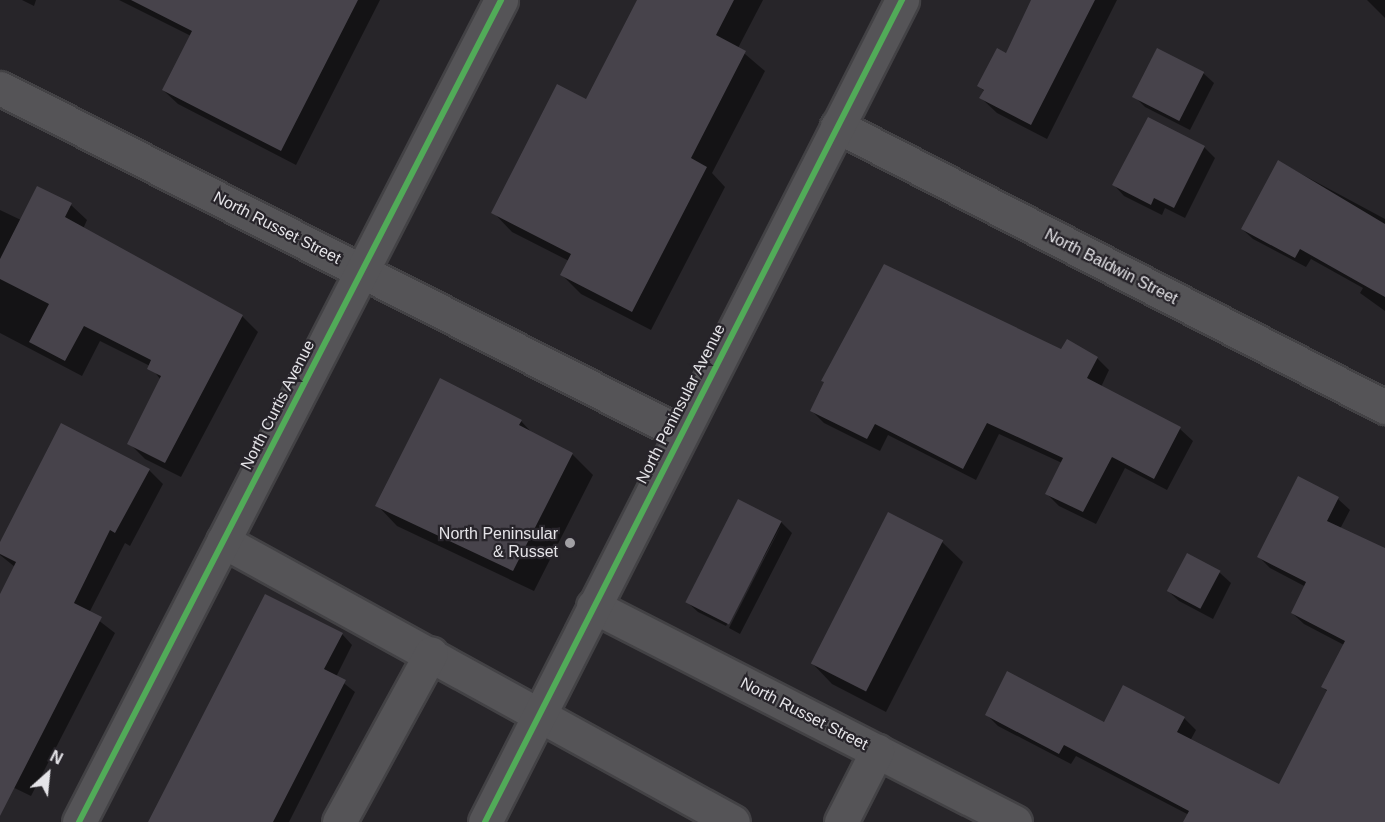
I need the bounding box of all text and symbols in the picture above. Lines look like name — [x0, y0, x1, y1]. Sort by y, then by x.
street label: North Russet Street — [210, 188, 344, 268]
street label: North Baldwin Street — [1041, 225, 1181, 309]
street label: North Peninsular Avenue — [632, 321, 730, 487]
street label: North Curtis Avenue — [237, 337, 319, 473]
place label: North Peninsular & Russet — [439, 524, 558, 562]
marker: North Peninsular & Russet — [563, 536, 577, 550]
street label: North Russet Street — [737, 674, 871, 754]
north arrow — [18, 744, 78, 804]
text: N — [47, 747, 65, 768]

